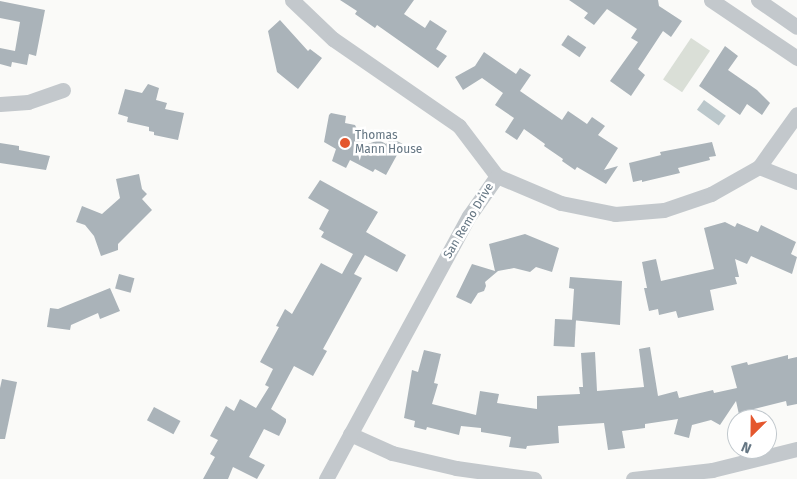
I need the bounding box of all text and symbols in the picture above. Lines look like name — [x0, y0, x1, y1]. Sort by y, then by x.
place label: Thomas Mann House — [355, 129, 422, 157]
marker: Thomas Mann House — [339, 137, 351, 149]
street label: San Remo Drive — [441, 181, 497, 261]
north arrow — [727, 409, 777, 459]
text: N — [739, 438, 754, 457]

